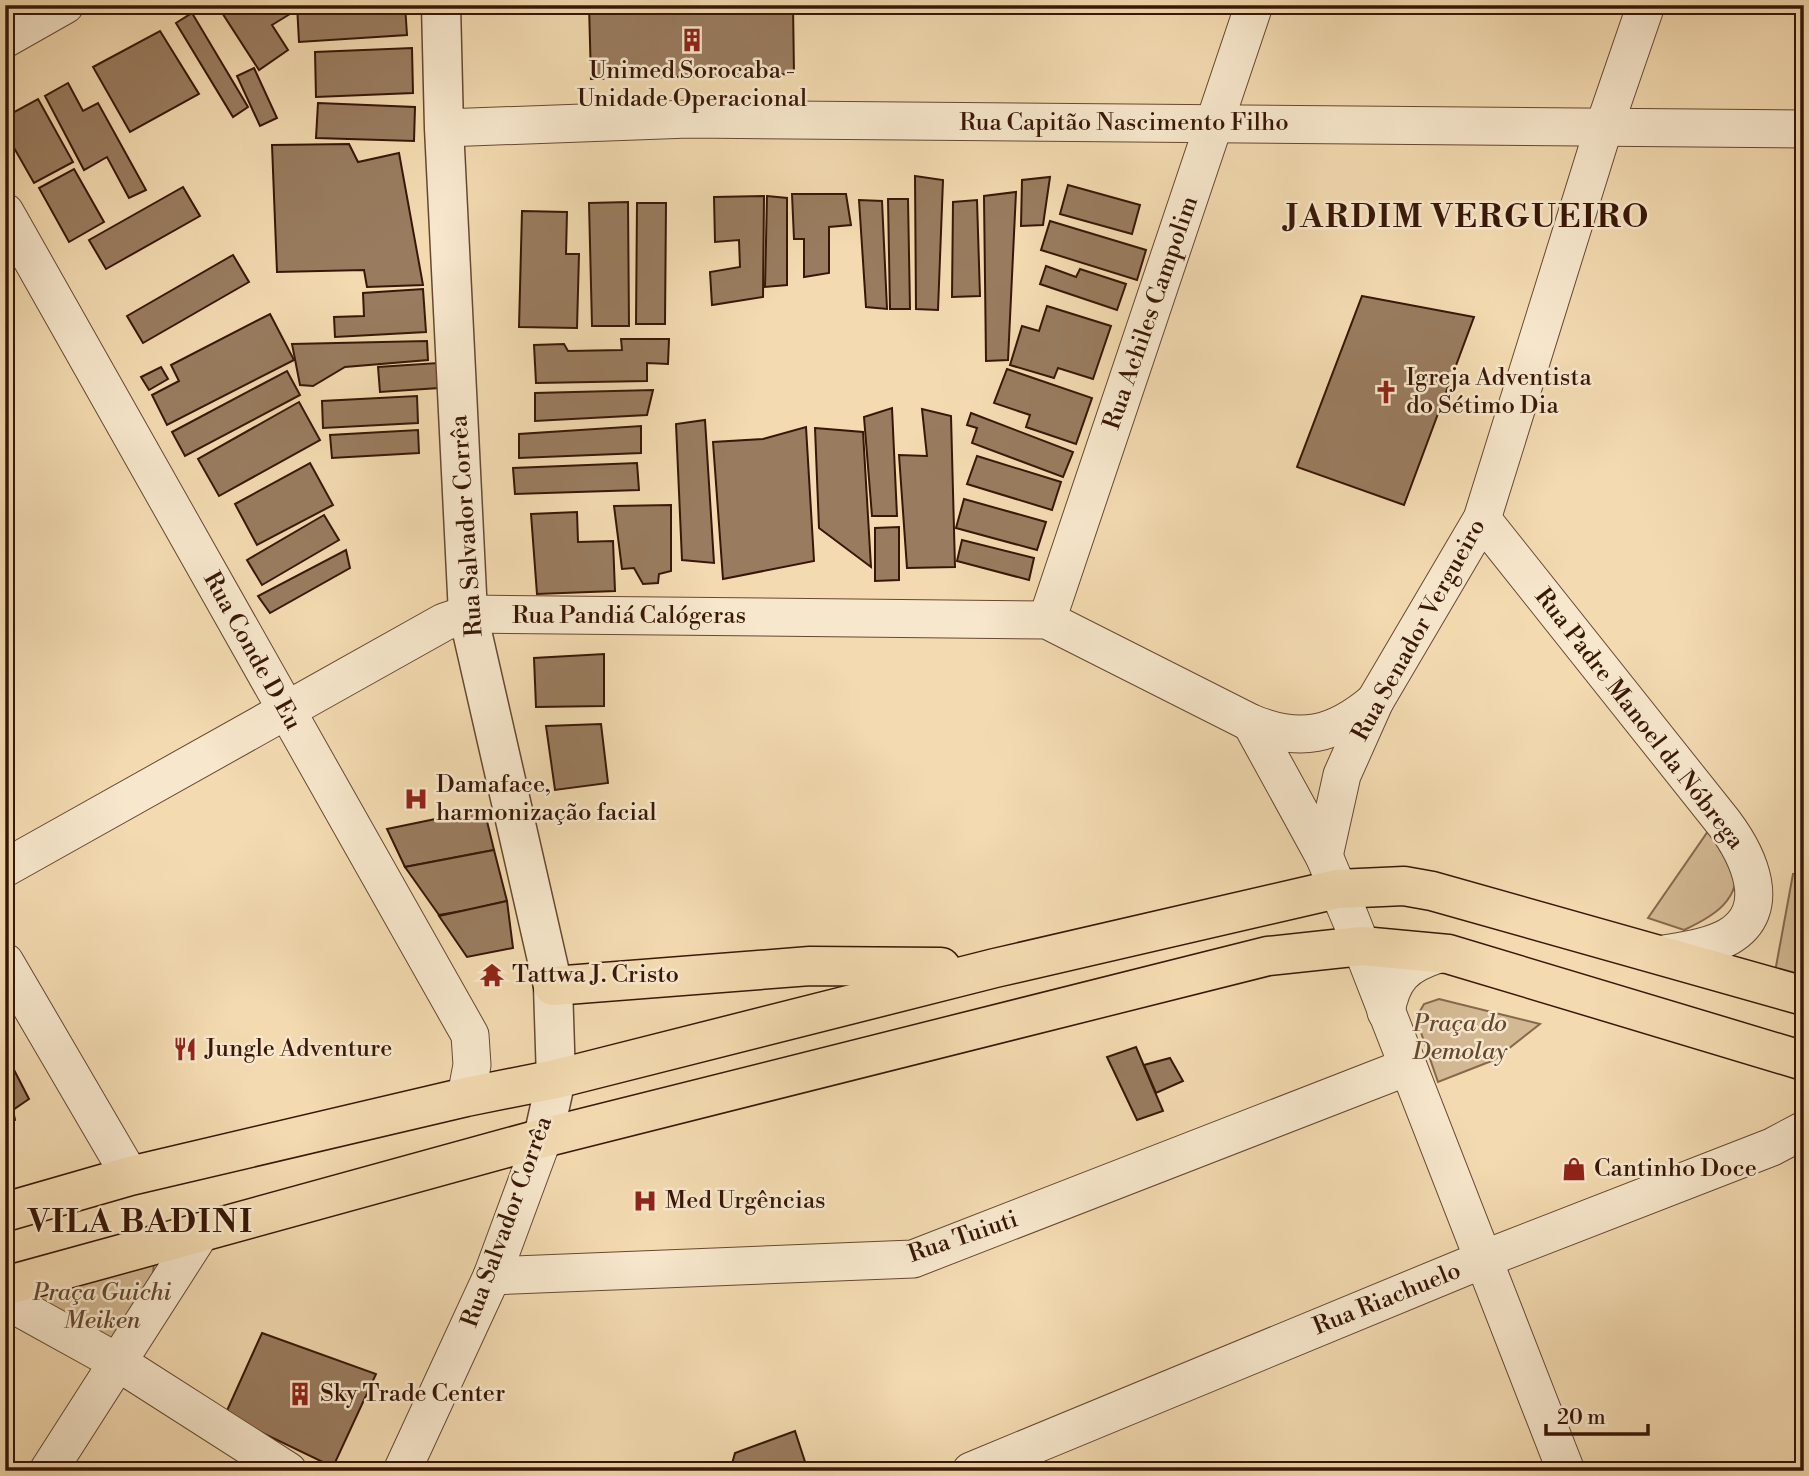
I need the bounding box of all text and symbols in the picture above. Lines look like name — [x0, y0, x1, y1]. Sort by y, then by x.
building icon: Unimed Sorocaba - Unidade Operacional — [678, 26, 706, 54]
place label: Unimed Sorocaba - Unidade Operacional — [577, 56, 807, 114]
street label: Rua Capitão Nascimento Filho — [959, 108, 1289, 138]
street label: Rua Achiles Campolim — [1097, 192, 1205, 434]
district label: JARDIM VERGUEIRO — [1282, 197, 1650, 237]
place label: Igreja Adventista do Sétimo Dia — [1406, 363, 1592, 421]
church icon: Igreja Adventista do Sétimo Dia — [1372, 378, 1400, 406]
street label: Rua Salvador Corrêa — [444, 413, 490, 638]
street label: Rua Senador Vergueiro — [1345, 514, 1493, 746]
street label: Rua Conde D Eu — [196, 567, 308, 736]
street label: Rua Padre Manoel da Nóbrega — [1528, 582, 1751, 856]
street label: Rua Pandiá Calógeras — [512, 601, 746, 631]
place label: Damaface, harmonização facial — [436, 770, 657, 828]
hospital icon: Damaface, harmonização facial — [402, 785, 430, 813]
place label: Tattwa J. Cristo — [512, 960, 679, 990]
temple icon: Tattwa J. Cristo — [478, 961, 506, 989]
park label: Praça do Demolay — [1412, 1009, 1508, 1067]
place label: Jungle Adventure — [204, 1034, 392, 1064]
restaurant icon: Jungle Adventure — [171, 1035, 199, 1063]
street label: Rua Salvador Corrêa — [455, 1112, 559, 1332]
place label: Cantinho Doce — [1594, 1154, 1757, 1184]
shop icon: Cantinho Doce — [1560, 1155, 1588, 1183]
place label: Med Urgências — [665, 1186, 826, 1216]
hospital icon: Med Urgências — [631, 1187, 659, 1215]
district label: VILA BADINI — [27, 1202, 254, 1242]
street label: Rua Tuiuti — [904, 1204, 1022, 1270]
street label: Rua Riachuelo — [1309, 1256, 1465, 1342]
park label: Praça Guichi Meiken — [32, 1278, 172, 1336]
place label: Sky Trade Center — [320, 1379, 505, 1409]
building icon: Sky Trade Center — [286, 1380, 314, 1408]
scale bar — [1546, 1392, 1648, 1436]
text: 20 m — [1557, 1405, 1606, 1431]

